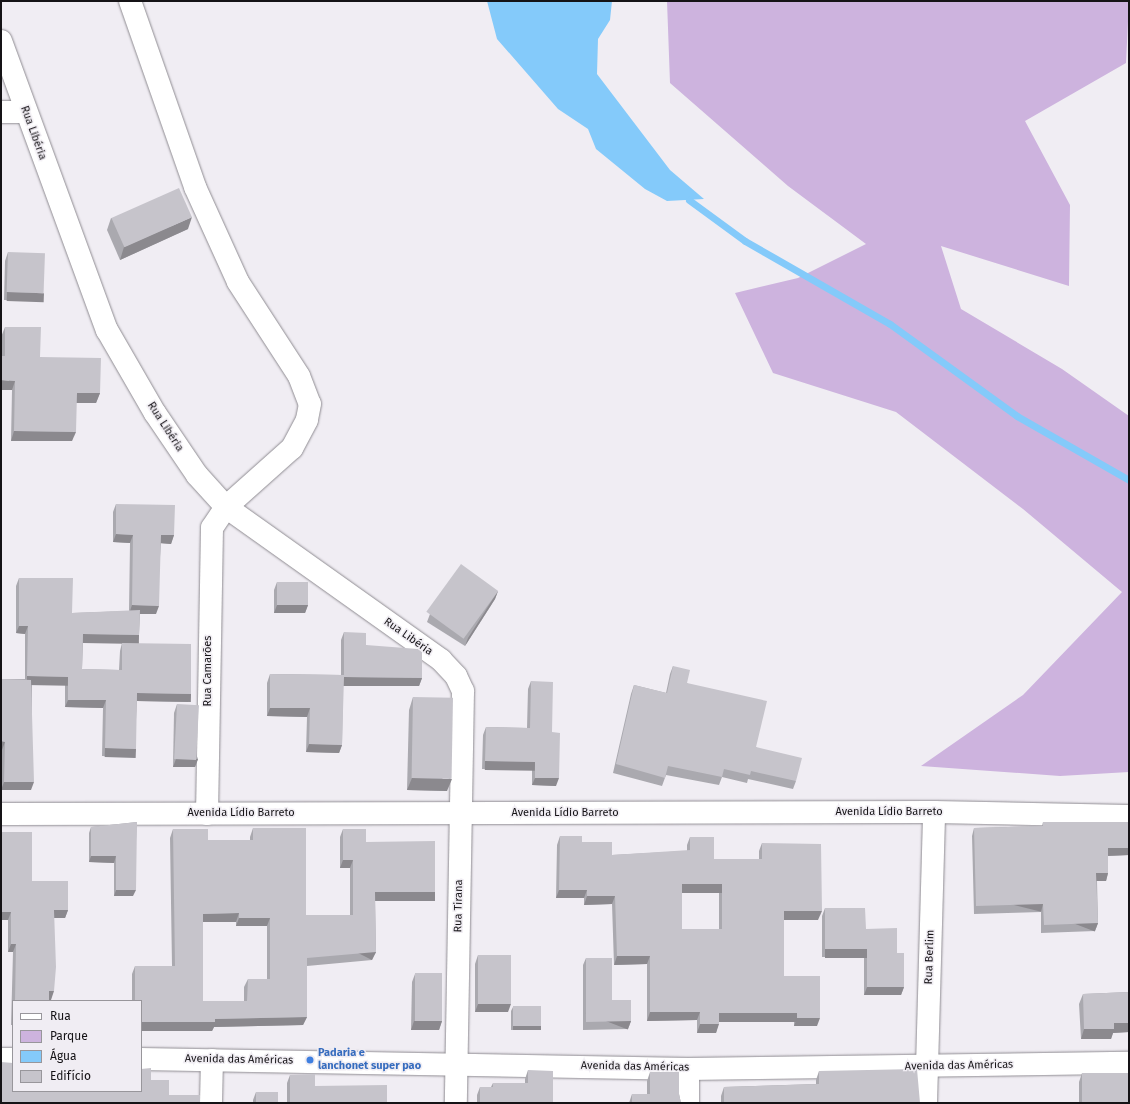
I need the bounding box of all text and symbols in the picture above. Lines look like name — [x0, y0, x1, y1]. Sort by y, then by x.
street label: Rua Libéria — [17, 104, 49, 162]
street label: Rua Libéria — [144, 400, 186, 454]
street label: Rua Libéria — [381, 615, 435, 659]
street label: Rua Camarões — [201, 636, 215, 706]
street label: Avenida Lídio Barreto — [835, 805, 943, 819]
street label: Avenida Lídio Barreto — [187, 806, 295, 820]
street label: Avenida Lídio Barreto — [511, 806, 619, 820]
street label: Rua Tirana — [452, 879, 466, 933]
street label: Rua Berlim — [922, 929, 938, 985]
legend — [12, 1000, 142, 1092]
text: Rua — [50, 1009, 71, 1023]
text: Parque — [50, 1029, 88, 1043]
place label: Padaria e lanchonet super pao — [318, 1047, 421, 1073]
text: Água — [50, 1049, 77, 1063]
street label: Avenida das Américas — [185, 1052, 293, 1068]
marker: Padaria e lanchonet super pao — [305, 1055, 315, 1065]
street label: Avenida das Américas — [905, 1058, 1013, 1074]
street label: Avenida das Américas — [581, 1059, 689, 1075]
text: Edifício — [50, 1069, 91, 1083]

